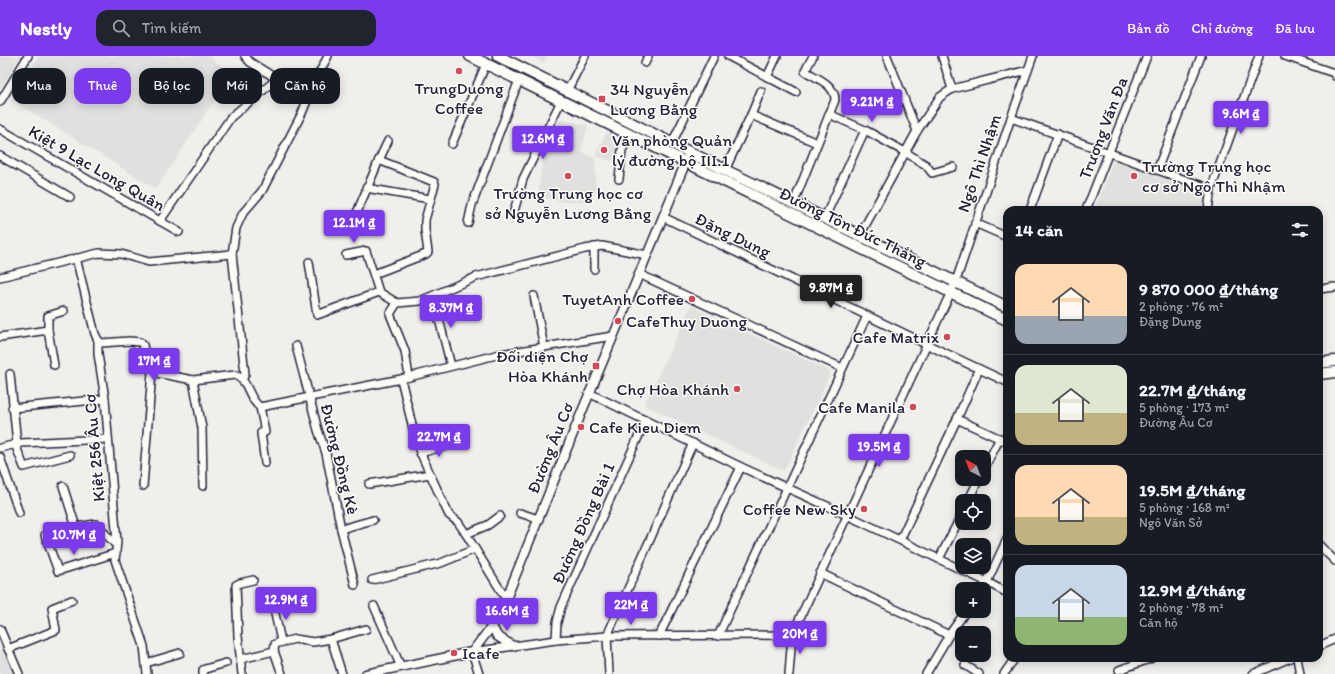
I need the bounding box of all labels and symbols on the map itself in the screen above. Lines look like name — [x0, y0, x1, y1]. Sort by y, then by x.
marker: TrungDuong Coffee — [454, 66, 464, 76]
street label: Trương Văn Đa — [1074, 74, 1132, 182]
place label: TrungDuong Coffee — [414, 78, 504, 118]
place label: 34 Nguyễn Lương Bằng — [610, 79, 698, 119]
pin: 9.21M ₫ — [835, 89, 909, 123]
marker: 34 Nguyễn Lương Bằng — [597, 94, 607, 104]
pin: 9.6M ₫ — [1208, 101, 1274, 135]
street label: Ngô Thì Nhậm — [953, 111, 1005, 215]
street label: Kiệt 9 Lạc Long Quân — [25, 121, 169, 215]
pin: 12.6M ₫ — [506, 126, 580, 160]
place label: Văn phòng Quản lý đường bộ III.1 — [612, 130, 732, 170]
marker: Văn phòng Quản lý đường bộ III.1 — [599, 145, 609, 155]
place label: Trường Trung học cơ sở Ngô Thì Nhậm — [1142, 156, 1285, 196]
marker: Trường Trung học cơ sở Nguyễn Lương Bằng — [563, 171, 573, 181]
marker: Trường Trung học cơ sở Ngô Thì Nhậm — [1129, 171, 1139, 181]
place label: Trường Trung học cơ sở Nguyễn Lương Bằng — [485, 183, 652, 223]
street label: Đường Tôn Đức Thắng — [776, 183, 930, 271]
street label: Đặng Dung — [692, 208, 774, 262]
pin: 12.1M ₫ — [317, 210, 391, 244]
pin: 9.87M ₫ — [794, 275, 868, 309]
place label: TuyetAnh Coffee — [562, 289, 684, 309]
marker: TuyetAnh Coffee — [687, 294, 697, 304]
pin: 8.37M ₫ — [414, 295, 488, 329]
place label: CafeThuy Duong — [626, 311, 748, 331]
marker: CafeThuy Duong — [613, 316, 623, 326]
place label: Cafe Matrix — [853, 327, 940, 347]
marker: Cafe Matrix — [942, 332, 952, 342]
place label: Đối diện Chợ Hòa Khánh — [496, 346, 588, 386]
pin: 17M ₫ — [126, 348, 182, 382]
marker: Đối diện Chợ Hòa Khánh — [591, 361, 601, 371]
place label: Chợ Hòa Khánh — [616, 379, 729, 399]
marker: Chợ Hòa Khánh — [732, 384, 742, 394]
street label: Kiệt 256 Âu Cơ — [79, 393, 109, 503]
place label: Cafe Manila — [818, 397, 905, 417]
street label: Đường Âu Cơ — [523, 400, 577, 496]
street label: Đường Đồng Kè — [317, 401, 363, 517]
marker: Cafe Manila — [908, 402, 918, 412]
place label: Cafe Kieu Diem — [589, 417, 701, 437]
marker: Cafe Kieu Diem — [576, 422, 586, 432]
pin: 22.7M ₫ — [402, 424, 476, 458]
pin: 19.5M ₫ — [842, 434, 916, 468]
north arrow — [955, 450, 991, 486]
street label: Đường Đồng Bài 1 — [547, 459, 619, 587]
place label: Coffee New Sky — [743, 499, 856, 519]
marker: Coffee New Sky — [859, 504, 869, 514]
pin: 10.7M ₫ — [37, 522, 111, 556]
pin: 12.9M ₫ — [249, 587, 323, 621]
pin: 22M ₫ — [603, 592, 659, 626]
pin: 16.6M ₫ — [470, 598, 544, 632]
pin: 20M ₫ — [772, 621, 828, 655]
place label: Icafe — [462, 643, 500, 663]
marker: Icafe — [449, 648, 459, 658]

